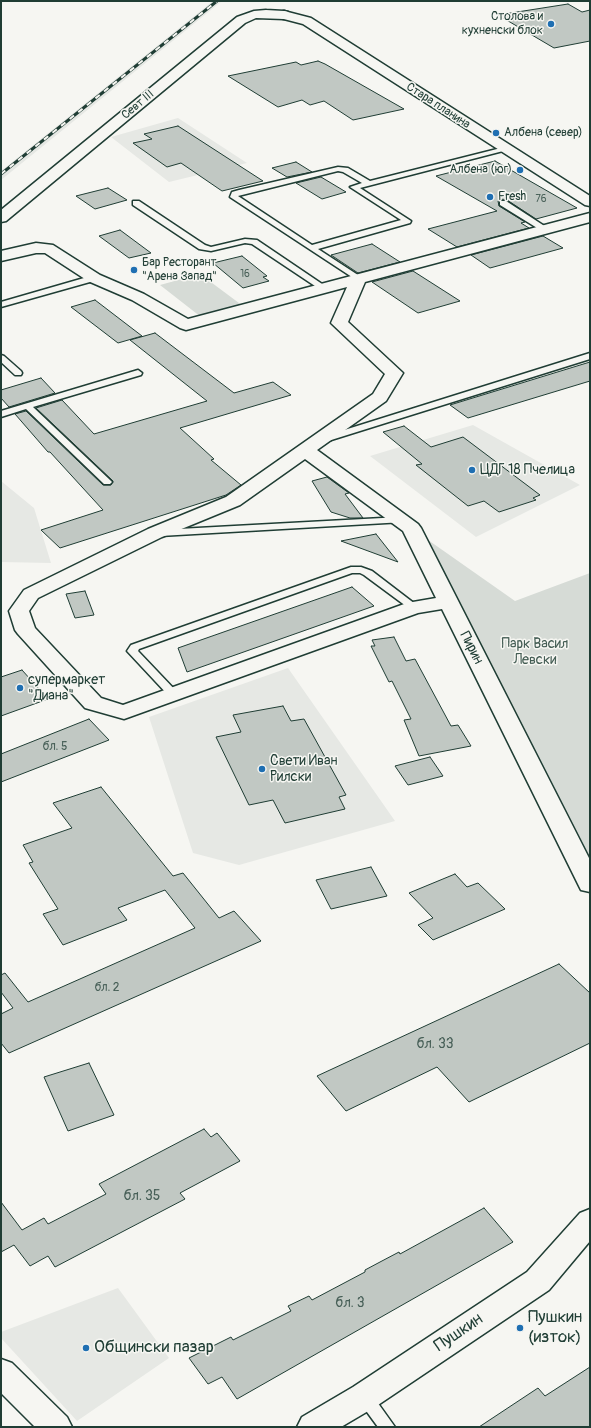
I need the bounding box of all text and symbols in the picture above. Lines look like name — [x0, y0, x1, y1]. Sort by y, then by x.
place label: Столова и кухненски блок — [462, 10, 543, 38]
marker: Столова и кухненски блок — [546, 19, 556, 29]
street label: Стара планина — [403, 80, 473, 132]
street label: Севт III — [119, 87, 157, 123]
place label: Албена (север) — [504, 126, 583, 140]
marker: Албена (север) — [491, 128, 501, 138]
place label: Албена (юг) — [449, 163, 512, 177]
marker: Албена (юг) — [515, 165, 525, 175]
place label: Fresh — [498, 190, 526, 204]
marker: Fresh — [485, 192, 495, 202]
house number: 76 — [535, 193, 547, 205]
place label: Бар Ресторант "Арена Запад" — [142, 256, 217, 284]
marker: Бар Ресторант "Арена Запад" — [129, 265, 139, 275]
house number: 16 — [240, 268, 250, 280]
place label: ЦДГ 18 Пчелица — [480, 462, 575, 478]
marker: ЦДГ 18 Пчелица — [467, 465, 477, 475]
street label: Пирин — [456, 629, 486, 667]
park label: Парк Васил Левски — [502, 636, 568, 668]
place label: супермаркет "Диана" — [28, 672, 105, 704]
marker: супермаркет "Диана" — [15, 683, 25, 693]
house number: бл. 5 — [43, 740, 67, 754]
place label: Свети Иван Рилски — [270, 753, 337, 786]
marker: Свети Иван Рилски — [257, 764, 267, 774]
house number: бл. 2 — [94, 981, 120, 995]
house number: бл. 33 — [416, 1036, 454, 1052]
house number: бл. 35 — [124, 1188, 160, 1204]
house number: бл. 3 — [335, 1295, 365, 1311]
place label: Пушкин (изток) — [528, 1308, 582, 1348]
street label: Пушкин — [431, 1309, 487, 1357]
marker: Пушкин (изток) — [515, 1323, 525, 1333]
place label: Общински пазар — [94, 1338, 214, 1358]
marker: Общински пазар — [81, 1343, 91, 1353]

